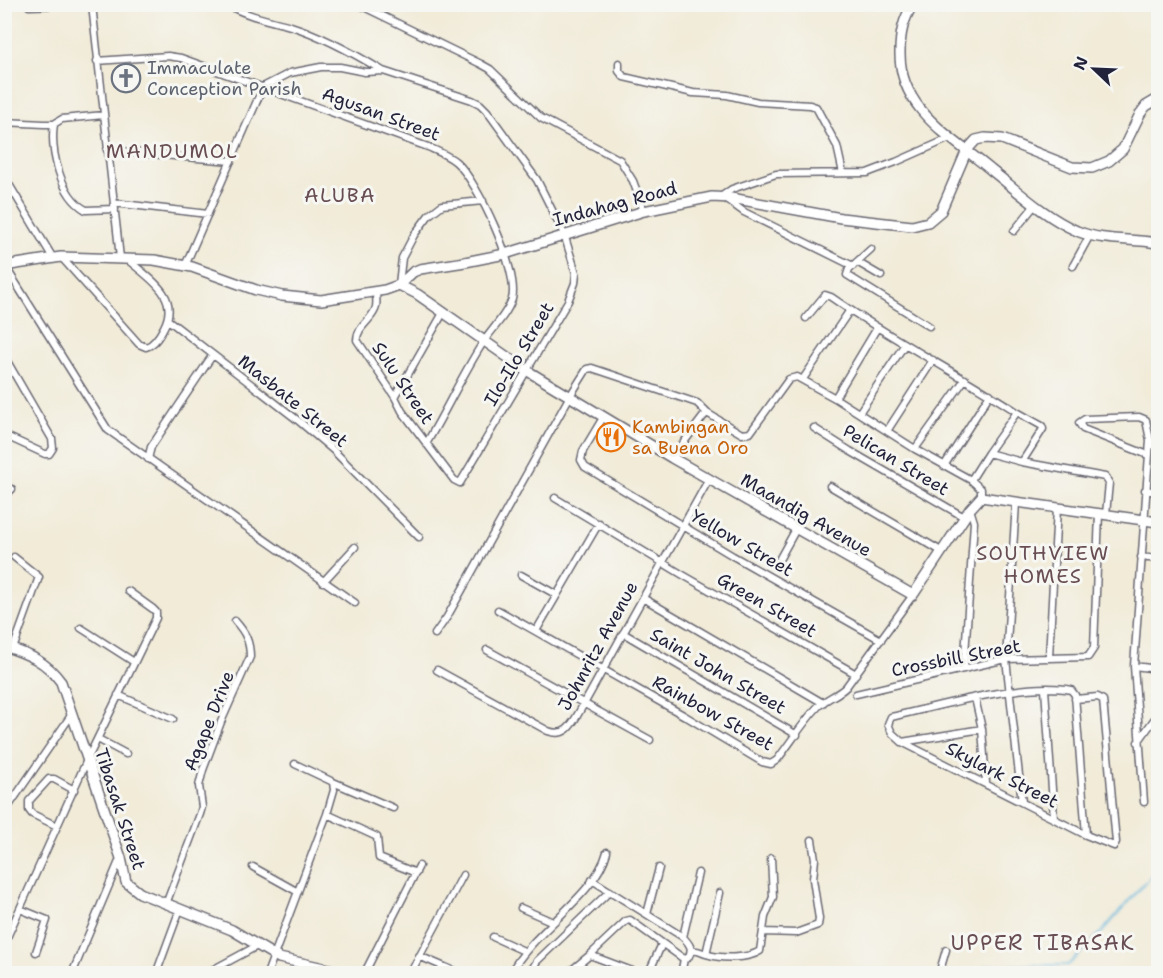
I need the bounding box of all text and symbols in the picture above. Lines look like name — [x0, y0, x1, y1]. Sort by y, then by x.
north arrow — [1064, 39, 1124, 99]
text: N — [1069, 53, 1093, 73]
place label: Immaculate Conception Parish — [147, 56, 302, 101]
church icon: Immaculate Conception Parish — [110, 62, 142, 94]
street label: Agusan Street — [319, 81, 444, 147]
district label: MANDUMOL — [106, 138, 238, 164]
street label: Indahag Road — [550, 176, 680, 232]
district label: ALUBA — [304, 182, 376, 208]
street label: Ilo-Ilo Street — [479, 298, 559, 410]
street label: Sulu Street — [367, 337, 439, 429]
street label: Masbate Street — [233, 349, 353, 453]
place label: Kambingan sa Buena Oro — [632, 415, 748, 460]
street label: Pelican Street — [838, 419, 954, 501]
restaurant icon: Kambingan sa Buena Oro — [595, 421, 627, 453]
street label: Maandig Avenue — [736, 468, 876, 562]
street label: Yellow Street — [686, 504, 798, 582]
district label: SOUTHVIEW HOMES — [976, 540, 1110, 589]
street label: Green Street — [713, 567, 821, 643]
street label: Johnritz Avenue — [553, 577, 643, 715]
street label: Saint John Street — [646, 622, 790, 720]
street label: Crossbill Street — [889, 634, 1023, 682]
street label: Agape Drive — [178, 667, 240, 775]
street label: Rainbow Street — [648, 670, 778, 756]
street label: Skylark Street — [941, 736, 1063, 814]
street label: Tibasak Street — [89, 745, 151, 873]
district label: UPPER TIBASAK — [951, 929, 1135, 957]

